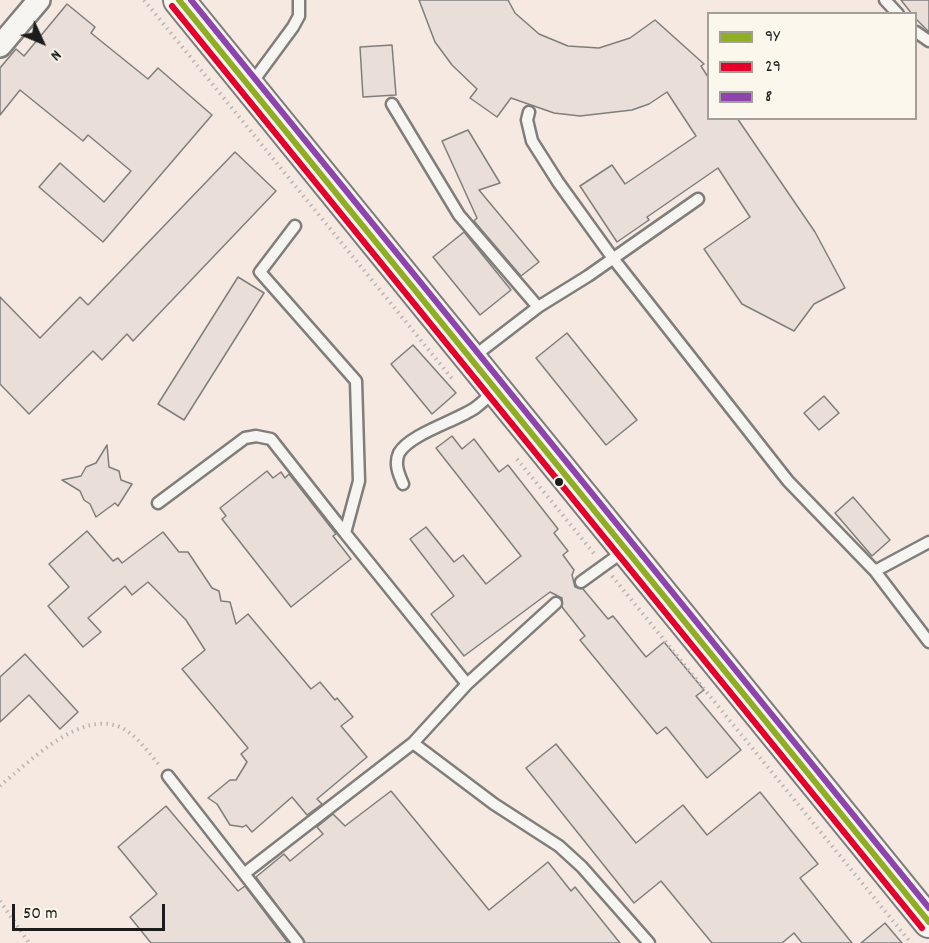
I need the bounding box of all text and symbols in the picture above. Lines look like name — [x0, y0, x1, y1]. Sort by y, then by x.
north arrow — [12, 12, 72, 72]
legend — [707, 12, 917, 120]
text: 9Y — [765, 25, 780, 50]
text: N — [44, 44, 66, 66]
text: 29 — [765, 55, 781, 80]
text: 8 — [765, 85, 772, 110]
unlabelled marker — [553, 476, 565, 488]
scale bar — [15, 892, 168, 930]
text: 50 m — [23, 902, 58, 927]

